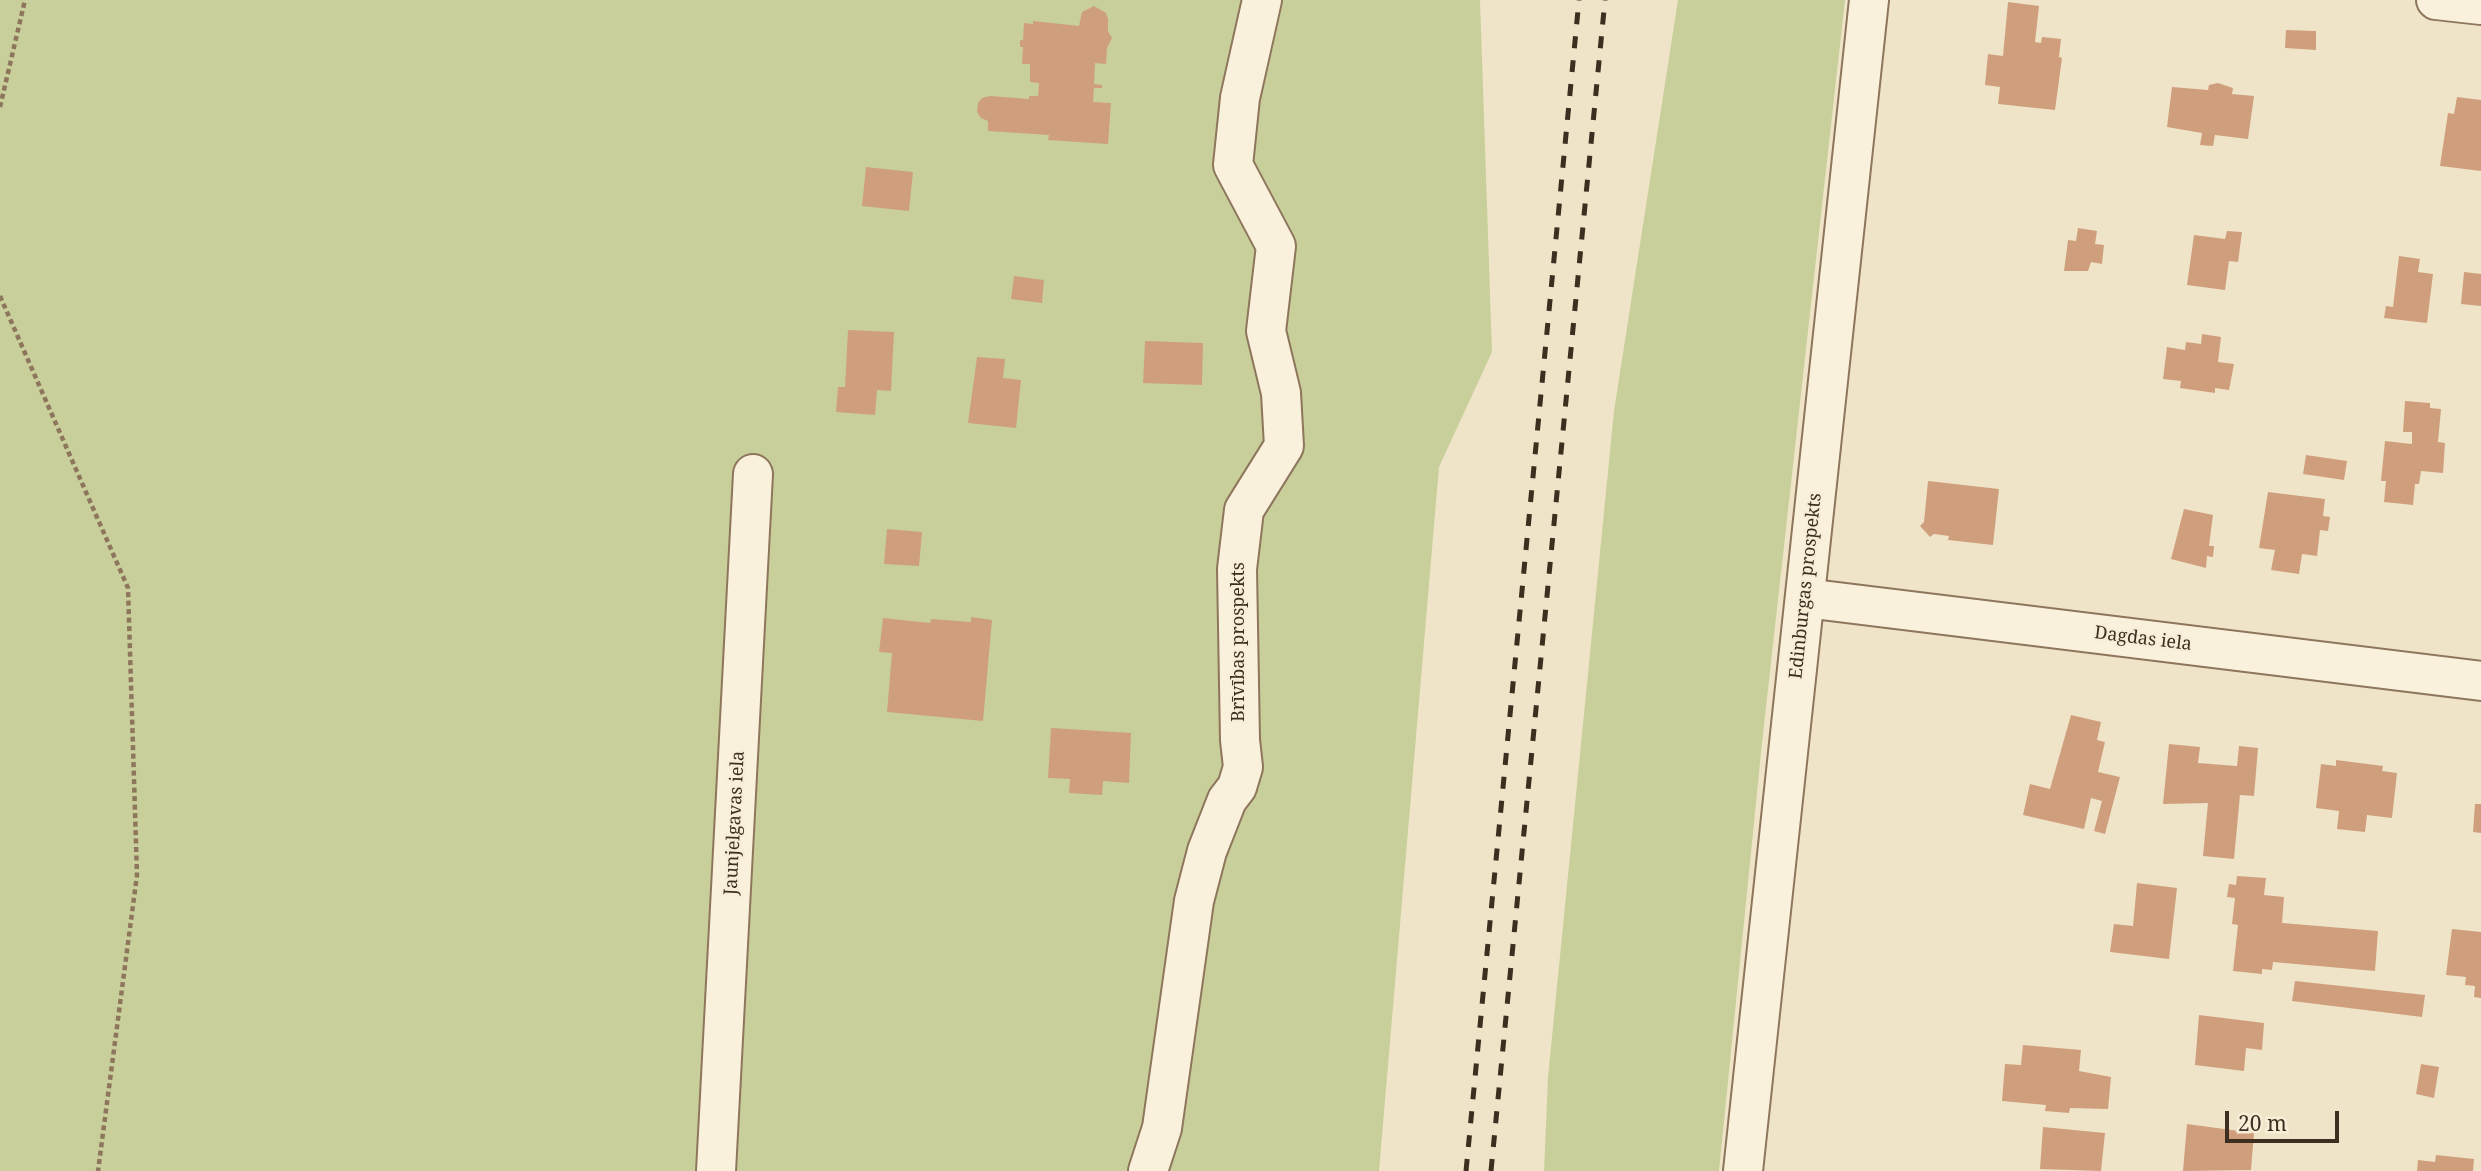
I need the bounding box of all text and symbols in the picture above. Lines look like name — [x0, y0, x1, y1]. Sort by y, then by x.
street label: Edinburgas prospekts — [1785, 492, 1827, 680]
street label: Brīvības prospekts — [1228, 562, 1250, 722]
street label: Dagdas iela — [2093, 622, 2193, 656]
street label: Jaunjelgavas iela — [720, 750, 750, 896]
scale bar — [2229, 1098, 2343, 1142]
text: 20 m — [2238, 1109, 2287, 1137]

